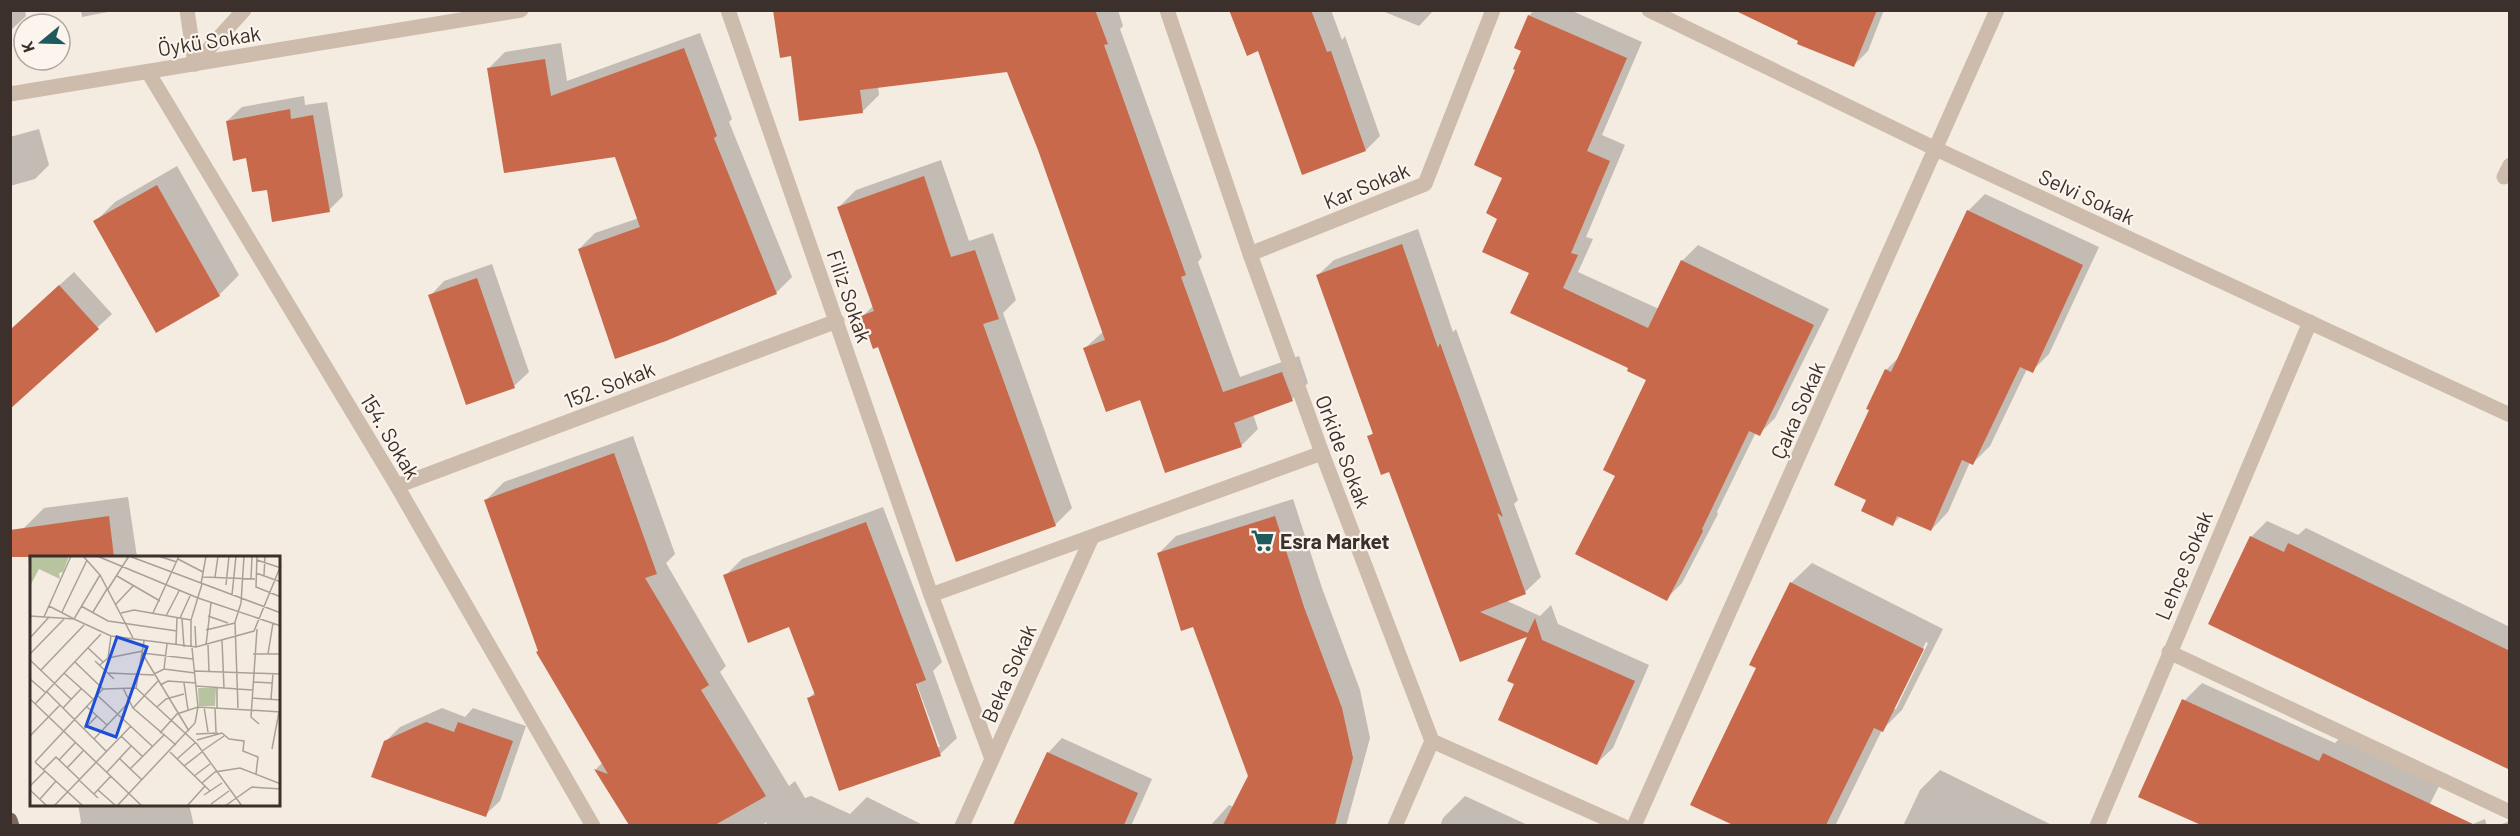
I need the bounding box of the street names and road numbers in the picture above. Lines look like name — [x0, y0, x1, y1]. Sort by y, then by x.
street label: Öykü Sokak — [156, 20, 262, 60]
street label: Kar Sokak — [1319, 156, 1413, 214]
street label: Selvi Sokak — [2035, 163, 2139, 229]
street label: Filiz Sokak — [823, 246, 877, 346]
street label: 152. Sokak — [560, 355, 658, 413]
street label: Çaka Sokak — [1764, 357, 1830, 463]
street label: 154. Sokak — [356, 389, 426, 483]
street label: Orkide Sokak — [1311, 391, 1377, 511]
street label: Lehçe Sokak — [2149, 507, 2217, 623]
street label: Beka Sokak — [975, 620, 1041, 726]

